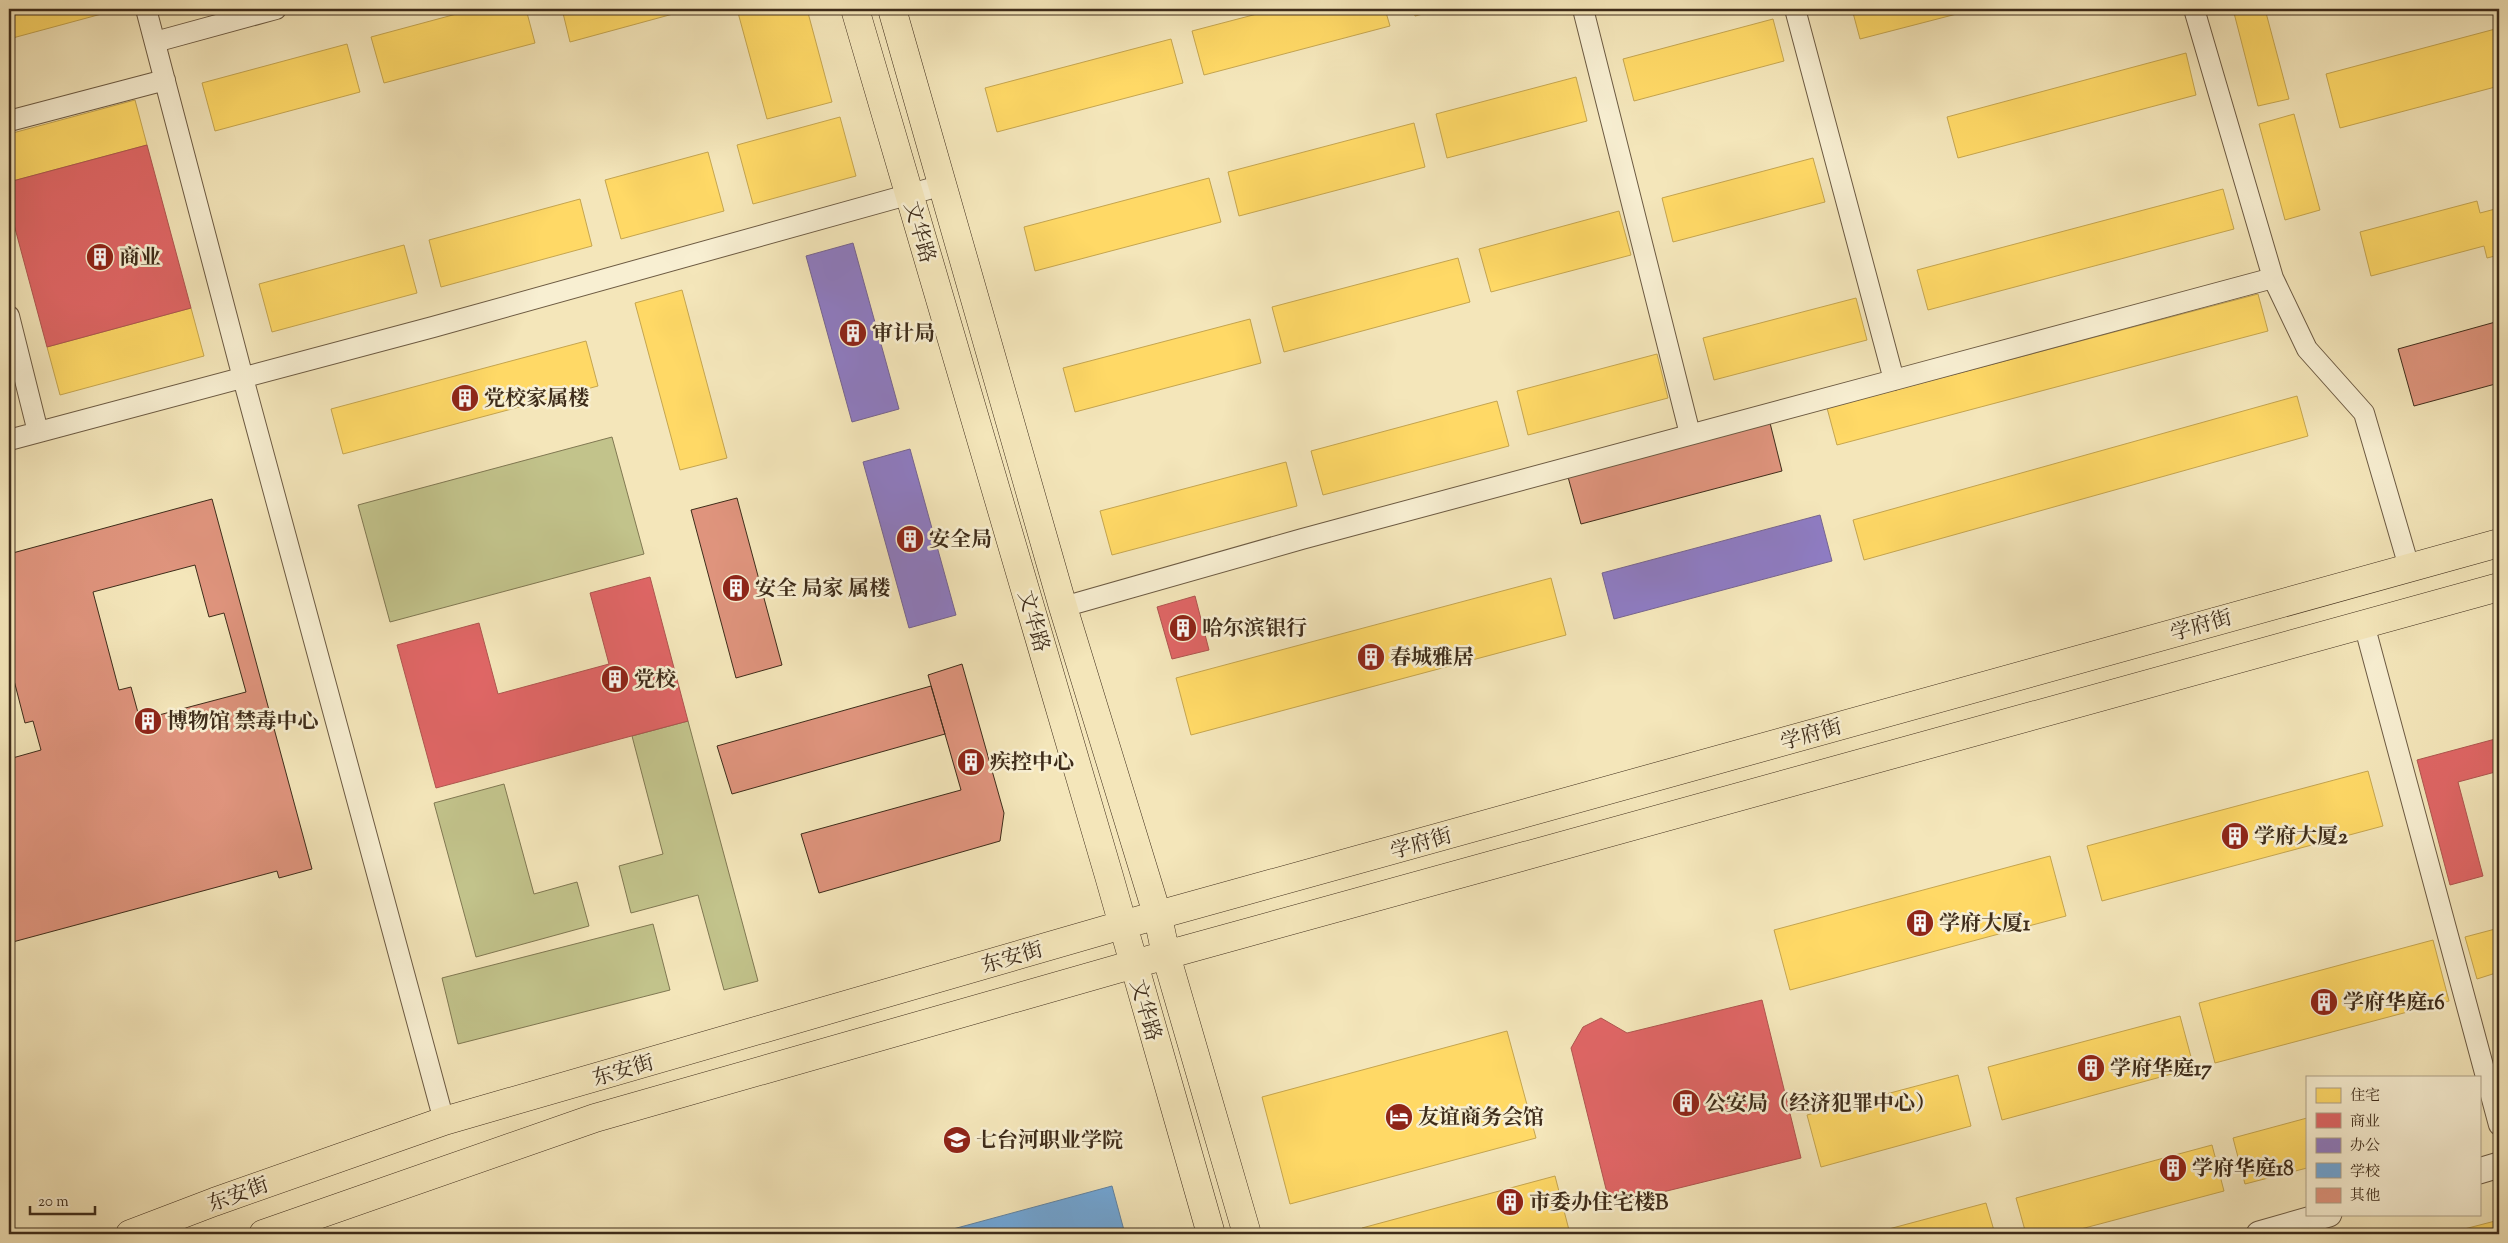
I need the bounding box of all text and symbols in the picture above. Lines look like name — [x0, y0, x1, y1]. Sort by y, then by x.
street label: 文华路 — [895, 198, 941, 267]
building icon: 商业 — [85, 242, 115, 272]
place label: 商业 — [119, 244, 161, 274]
building icon: 审计局 — [838, 318, 868, 348]
place label: 审计局 — [872, 320, 935, 350]
building icon: 党校家属楼 — [450, 383, 480, 413]
place label: 党校家属楼 — [484, 385, 589, 415]
building icon: 安全局 — [895, 524, 925, 554]
place label: 安全局 — [929, 526, 992, 556]
building icon: 安全 局家 属楼 — [721, 573, 751, 603]
place label: 安全 局家 属楼 — [755, 575, 890, 605]
street label: 文华路 — [1009, 587, 1055, 656]
street label: 学府街 — [2167, 604, 2236, 650]
building icon: 哈尔滨银行 — [1168, 613, 1198, 643]
place label: 哈尔滨银行 — [1202, 615, 1307, 645]
building icon: 春城雅居 — [1356, 642, 1386, 672]
place label: 春城雅居 — [1390, 644, 1474, 674]
building icon: 党校 — [600, 664, 630, 694]
place label: 党校 — [634, 666, 676, 696]
building icon: 博物馆 禁毒中心 — [133, 706, 163, 736]
place label: 博物馆 禁毒中心 — [167, 708, 318, 738]
street label: 学府街 — [1777, 713, 1846, 759]
building icon: 疾控中心 — [956, 747, 986, 777]
place label: 疾控中心 — [990, 749, 1074, 779]
building icon: 学府大厦2 — [2220, 821, 2250, 851]
street label: 学府街 — [1387, 822, 1456, 868]
place label: 学府大厦2 — [2254, 823, 2348, 853]
building icon: 学府大厦1 — [1905, 908, 1935, 938]
place label: 学府大厦1 — [1939, 910, 2031, 940]
street label: 东安街 — [978, 936, 1047, 982]
street label: 文华路 — [1121, 976, 1167, 1045]
building icon: 学府华庭16 — [2309, 987, 2339, 1017]
place label: 学府华庭16 — [2343, 989, 2445, 1019]
street label: 东安街 — [589, 1049, 658, 1095]
building icon: 学府华庭17 — [2076, 1053, 2106, 1083]
place label: 学府华庭17 — [2110, 1055, 2212, 1085]
legend — [2306, 1076, 2480, 1216]
text: 住宅 — [2350, 1086, 2380, 1107]
building icon: 公安局（经济犯罪中心） — [1671, 1088, 1701, 1118]
place label: 公安局（经济犯罪中心） — [1705, 1090, 1936, 1120]
hotel icon: 友谊商务会馆 — [1384, 1102, 1414, 1132]
place label: 友谊商务会馆 — [1418, 1104, 1544, 1134]
text: 商业 — [2350, 1112, 2380, 1133]
school or university icon: 七台河职业学院 — [942, 1125, 972, 1155]
place label: 七台河职业学院 — [976, 1127, 1123, 1157]
text: 办公 — [2350, 1136, 2380, 1157]
building icon: 学府华庭18 — [2158, 1153, 2188, 1183]
place label: 学府华庭18 — [2192, 1155, 2294, 1185]
text: 学校 — [2350, 1162, 2380, 1183]
street label: 东安街 — [204, 1171, 273, 1221]
scale bar — [30, 1183, 95, 1215]
text: 其他 — [2350, 1186, 2380, 1207]
building icon: 市委办住宅楼B — [1495, 1187, 1525, 1217]
place label: 市委办住宅楼B — [1529, 1189, 1669, 1219]
text: 20 m — [38, 1192, 69, 1213]

